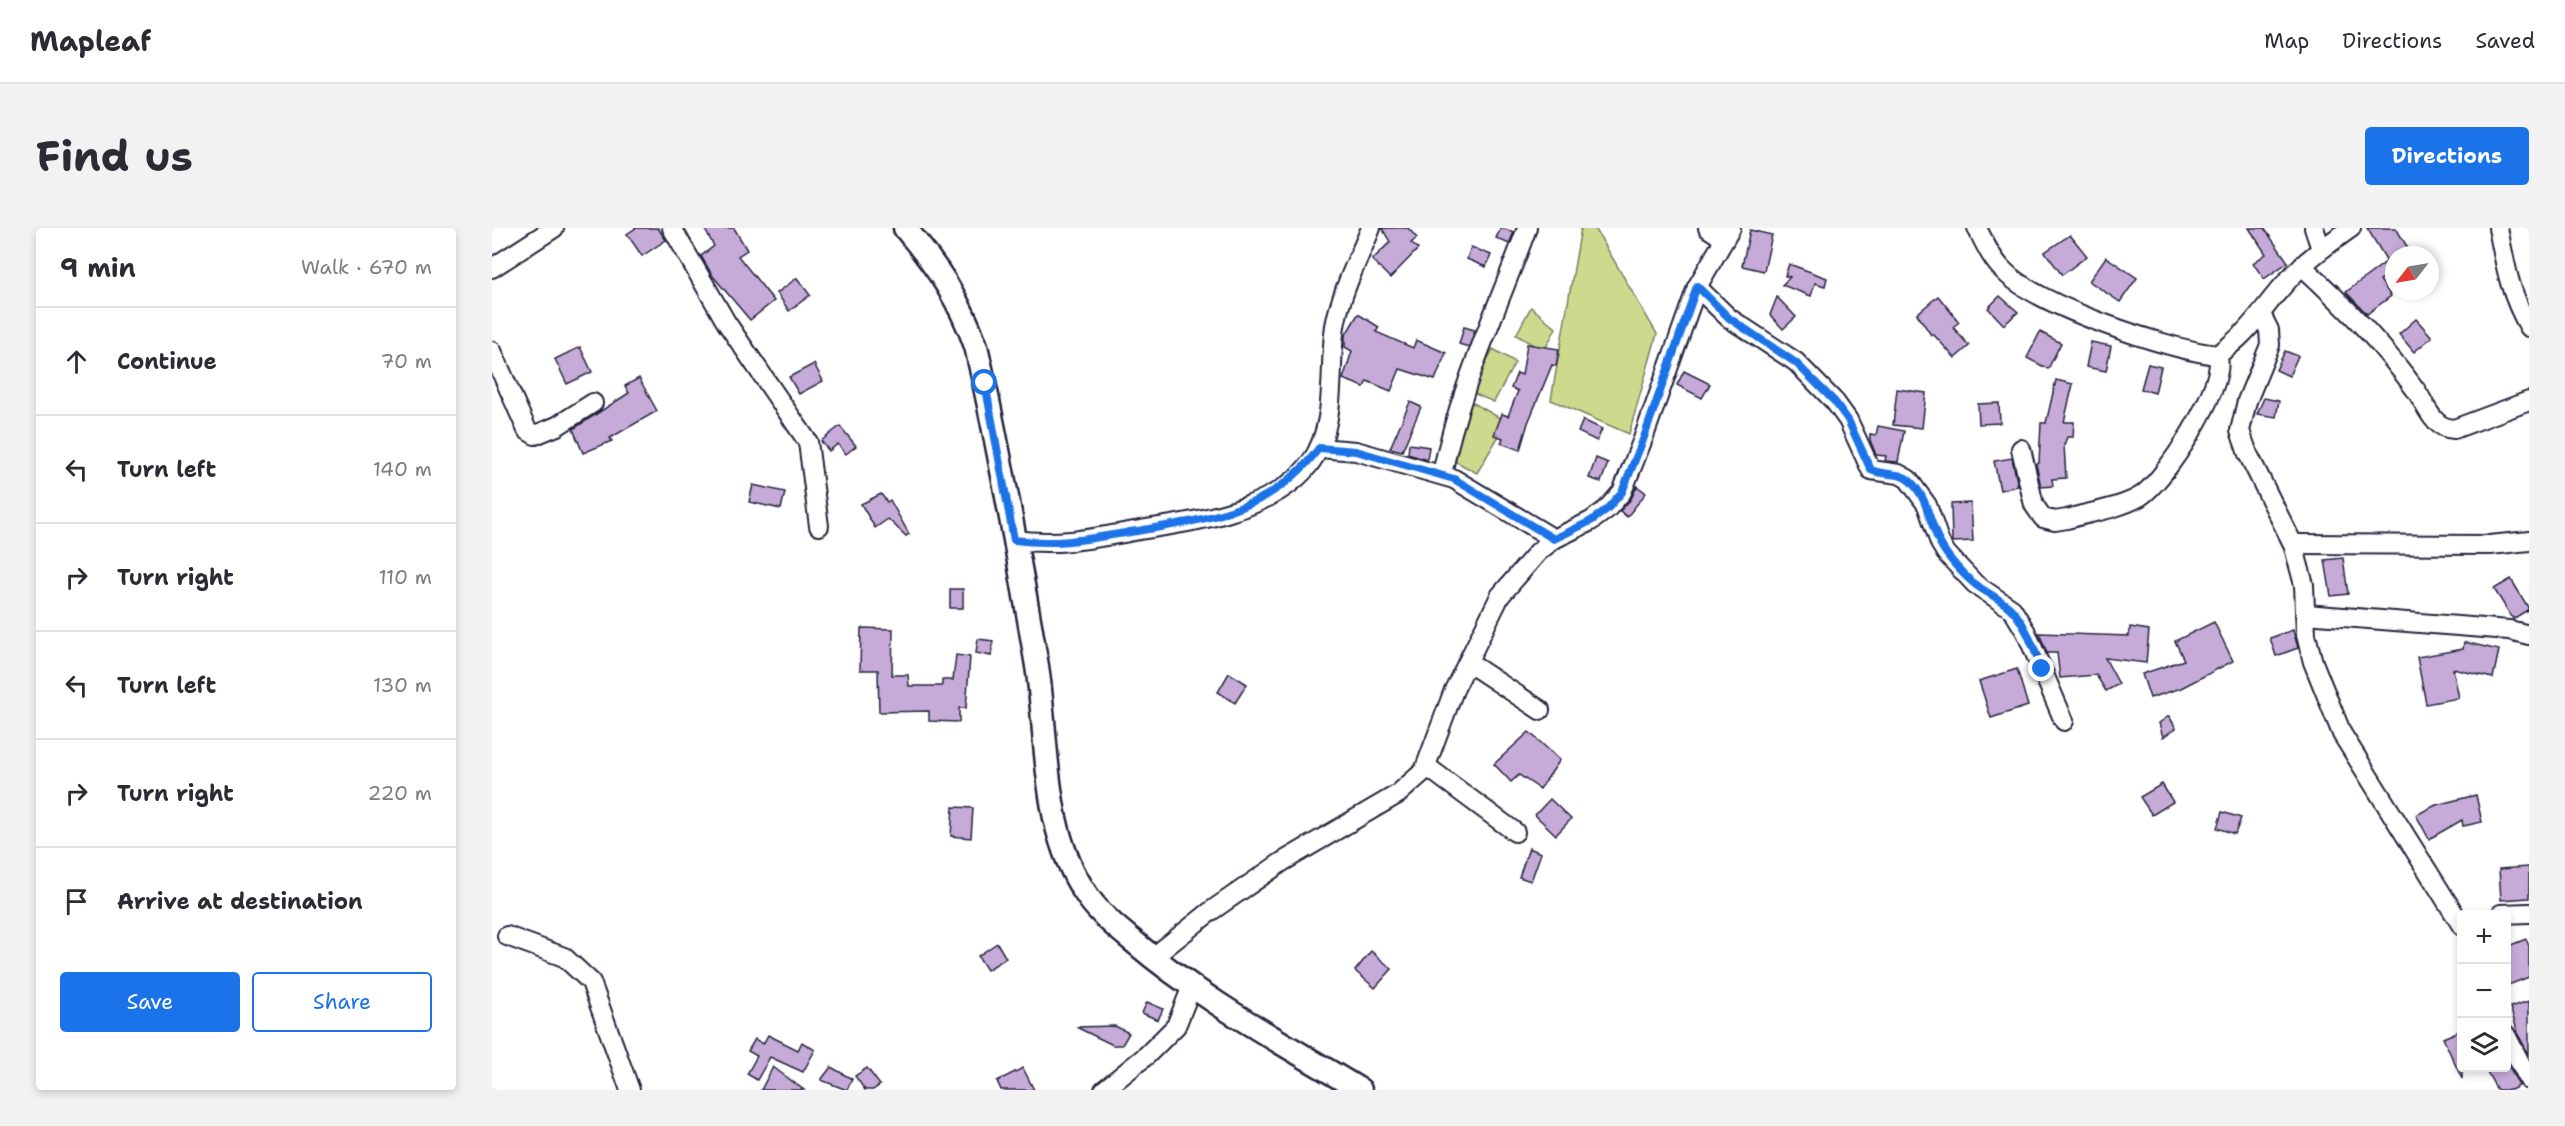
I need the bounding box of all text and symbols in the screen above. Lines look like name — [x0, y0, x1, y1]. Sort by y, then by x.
text: Mapleaf — [30, 22, 151, 60]
text: Map — [2264, 27, 2309, 55]
text: Directions — [2342, 27, 2442, 55]
text: Saved — [2475, 27, 2535, 55]
button: Directions — [2365, 127, 2529, 185]
text: Find us — [36, 128, 193, 184]
north arrow — [2385, 246, 2439, 300]
text: 9 min — [60, 250, 136, 285]
text: Walk · 670 m — [301, 254, 432, 280]
icon: ahead — [60, 345, 93, 378]
text: Continue — [117, 347, 217, 376]
text: 70 m — [380, 348, 432, 374]
route start — [971, 369, 997, 395]
icon: left — [60, 453, 93, 486]
text: Turn left — [117, 455, 216, 484]
text: 140 m — [373, 456, 432, 482]
icon: right — [60, 561, 93, 594]
text: Turn right — [117, 563, 234, 592]
text: 110 m — [378, 564, 432, 590]
route end — [2028, 655, 2054, 681]
icon: left — [60, 669, 93, 702]
text: Turn left — [117, 671, 216, 700]
text: 130 m — [373, 672, 432, 698]
icon: right — [60, 777, 93, 810]
text: Turn right — [117, 779, 234, 808]
text: 220 m — [368, 780, 432, 806]
icon: arrive — [60, 885, 93, 918]
text: Arrive at destination — [117, 887, 363, 916]
map controls — [2457, 910, 2511, 1072]
button: + — [2457, 910, 2511, 964]
button: − — [2457, 964, 2511, 1018]
button: Save — [60, 972, 240, 1032]
button: Share — [252, 972, 432, 1032]
button: layers — [2457, 1018, 2511, 1072]

